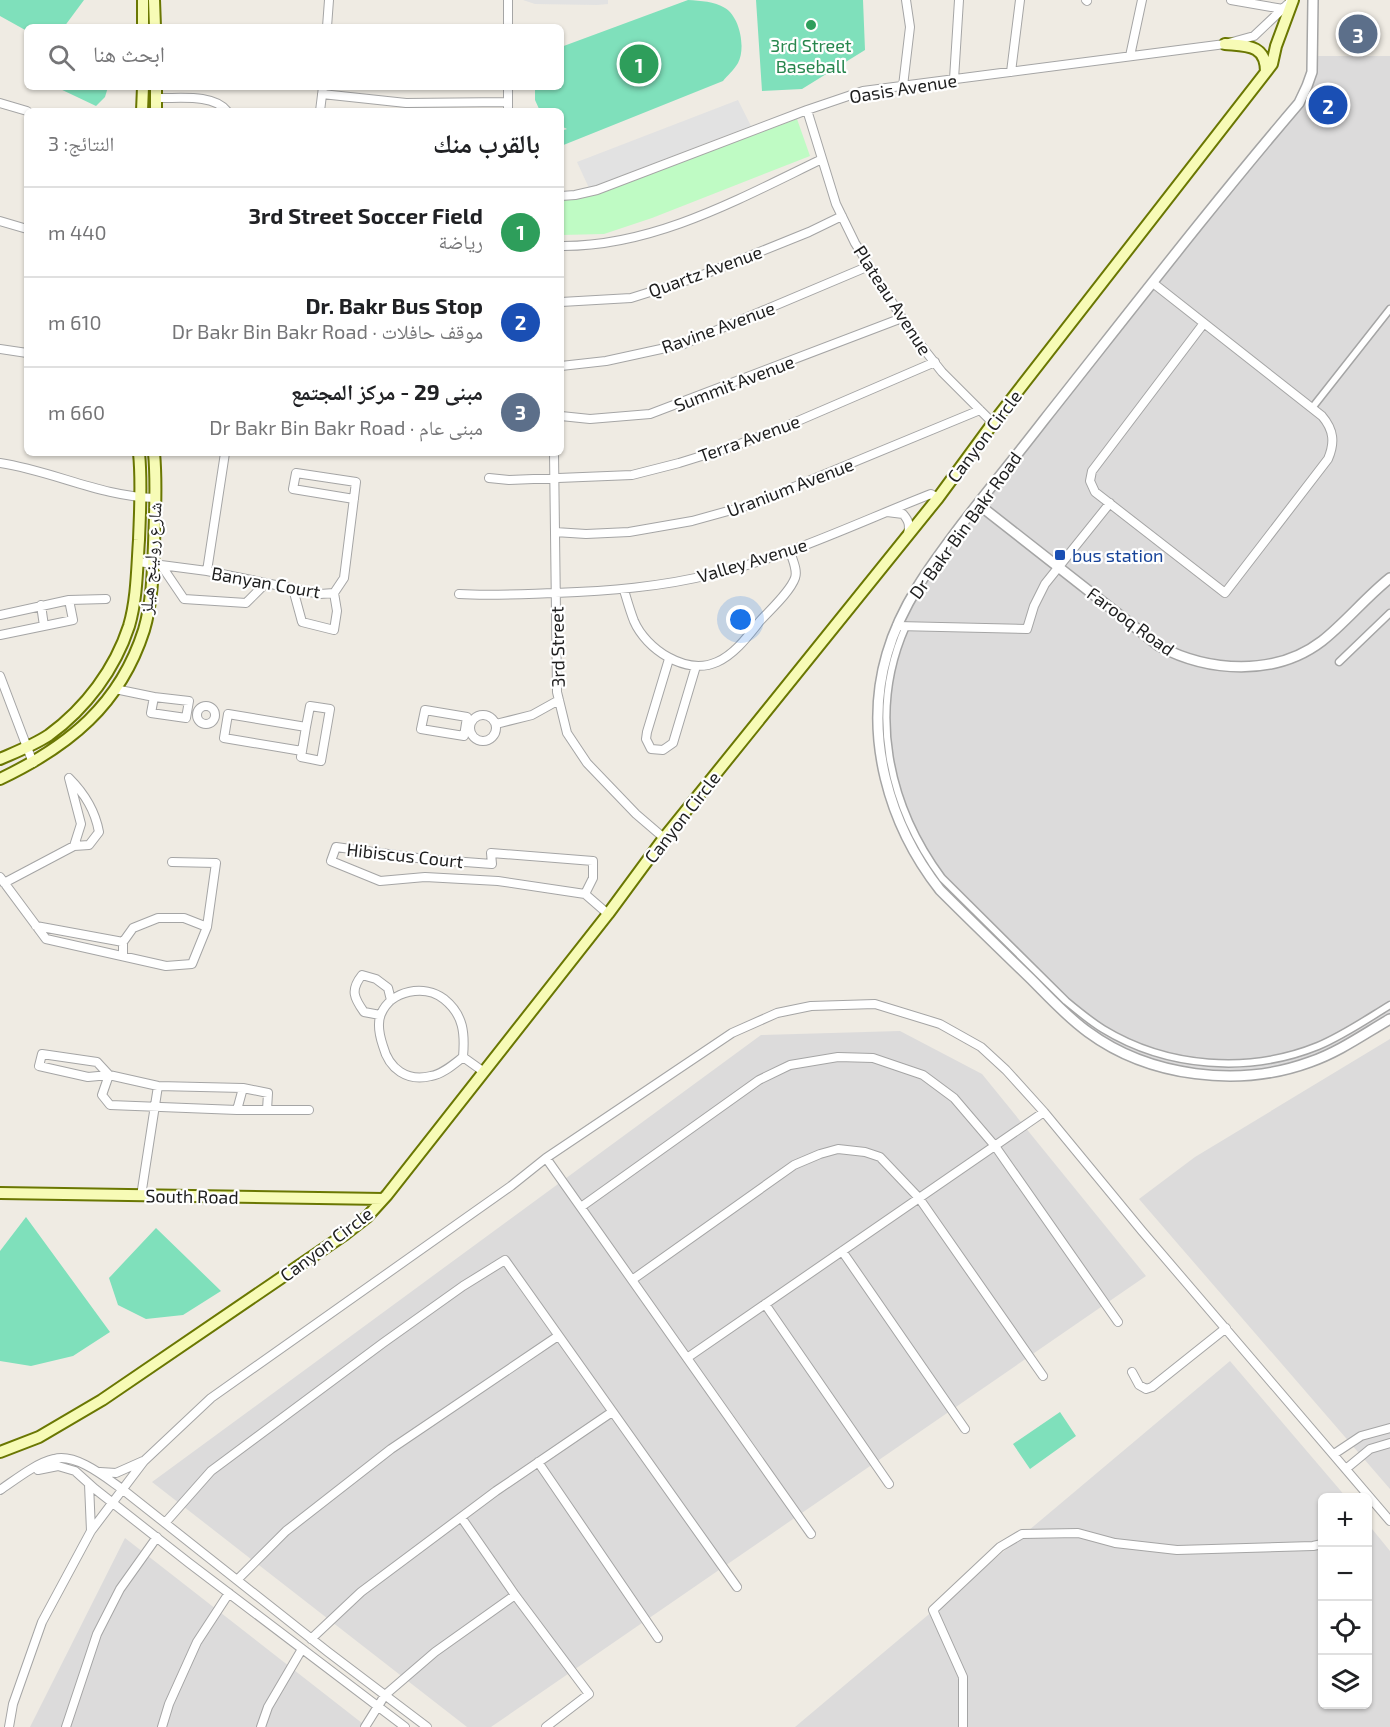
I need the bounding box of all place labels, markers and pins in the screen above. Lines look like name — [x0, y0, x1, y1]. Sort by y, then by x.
pin: 3 — [1338, 12, 1378, 57]
marker: 3rd Street Baseball — [804, 18, 818, 32]
place label: 3rd Street Baseball — [770, 34, 852, 77]
pin: 1 — [620, 42, 658, 86]
pin: 2 — [1308, 82, 1348, 128]
place label: bus station — [1072, 544, 1164, 566]
marker: bus station — [1053, 548, 1067, 562]

